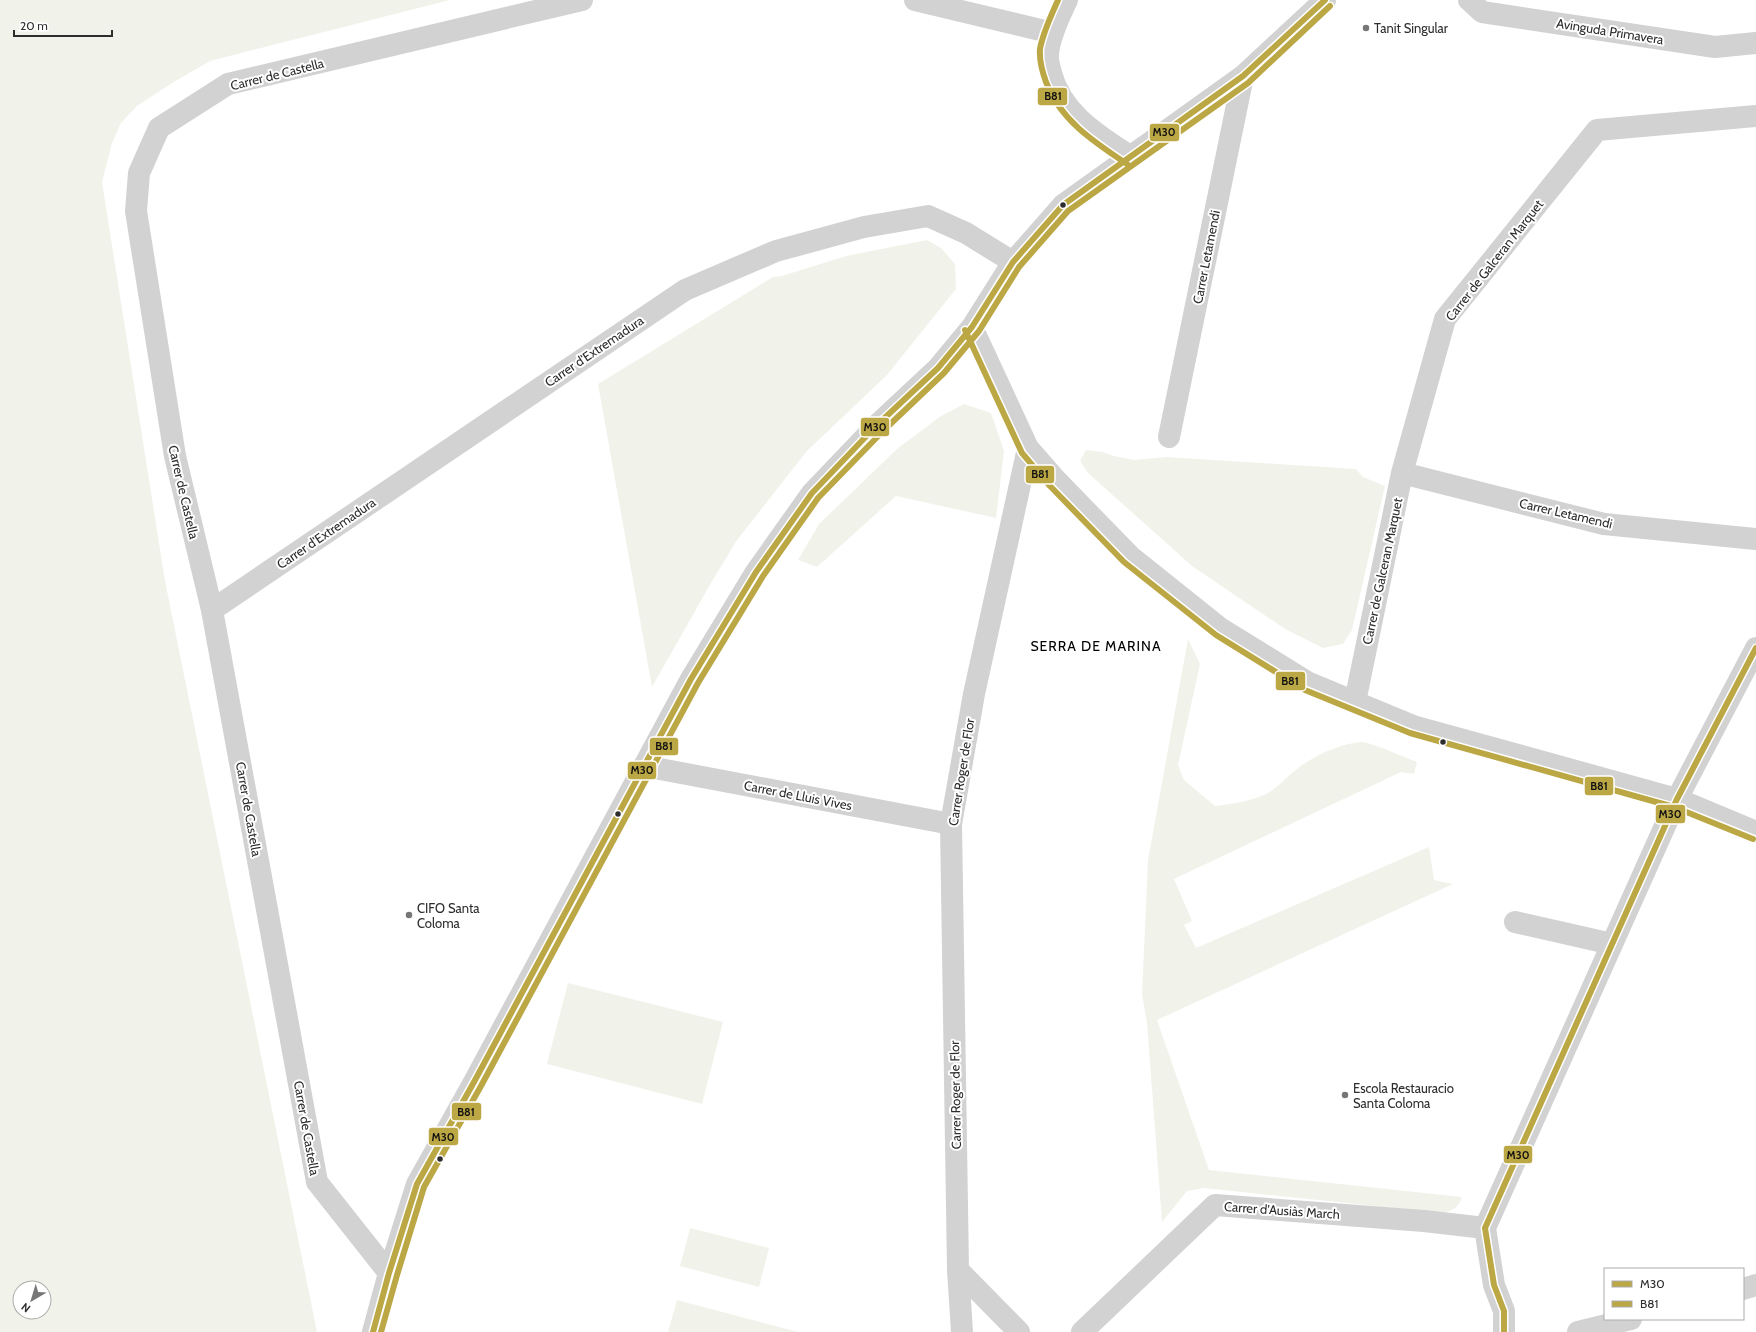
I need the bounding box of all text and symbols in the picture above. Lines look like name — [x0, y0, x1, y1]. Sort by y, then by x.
scale bar — [14, 12, 112, 38]
street label: Avinguda Primavera — [1555, 15, 1666, 48]
text: 20 m — [20, 18, 48, 33]
place label: Tanit Singular — [1374, 20, 1449, 36]
marker: Tanit Singular — [1361, 23, 1371, 33]
street label: Carrer de Castella — [229, 54, 326, 93]
line badge: B81 — [1037, 87, 1068, 106]
text: B81 — [1044, 89, 1062, 103]
line badge: M30 — [1149, 123, 1180, 142]
text: M30 — [1153, 125, 1176, 139]
street label: Carrer de Galceran Marquet — [1442, 196, 1547, 324]
unlabelled marker — [1058, 200, 1068, 210]
street label: Carrer Letamendi — [1189, 209, 1223, 305]
street label: Carrer d'Extremadura — [542, 312, 647, 390]
line badge: M30 — [860, 417, 890, 437]
text: M30 — [864, 420, 887, 434]
street label: Carrer de Castella — [165, 444, 203, 541]
line badge: B81 — [1025, 465, 1055, 484]
text: B81 — [1031, 467, 1049, 481]
street label: Carrer d'Extremadura — [274, 494, 379, 572]
street label: Carrer Letamendi — [1518, 495, 1614, 531]
street label: Carrer de Galceran Marquet — [1359, 496, 1405, 646]
district label: SERRA DE MARINA — [1030, 637, 1162, 655]
line badge: B81 — [1275, 671, 1306, 691]
text: B81 — [1281, 674, 1299, 688]
street label: Carrer Roger de Flor — [945, 716, 978, 827]
line badge: B81 — [649, 737, 679, 756]
unlabelled marker — [1438, 737, 1448, 747]
text: B81 — [655, 739, 673, 753]
street label: Carrer de Castella — [233, 760, 265, 858]
line badge: M30 — [627, 761, 657, 780]
text: M30 — [631, 763, 654, 777]
line badge: B81 — [1584, 776, 1614, 796]
street label: Carrer de Lluis Vives — [743, 777, 854, 813]
text: B81 — [1590, 779, 1608, 793]
line badge: M30 — [1655, 804, 1686, 824]
text: M30 — [1659, 807, 1682, 821]
unlabelled marker — [613, 809, 623, 819]
place label: CIFO Santa Coloma — [417, 900, 480, 931]
marker: CIFO Santa Coloma — [404, 910, 414, 920]
street label: Carrer Roger de Flor — [946, 1040, 964, 1150]
street label: Carrer de Castella — [291, 1079, 323, 1177]
place label: Escola Restauracio Santa Coloma — [1353, 1080, 1454, 1111]
marker: Escola Restauracio Santa Coloma — [1340, 1090, 1350, 1100]
line badge: B81 — [451, 1102, 482, 1121]
text: B81 — [457, 1105, 475, 1119]
line badge: M30 — [428, 1127, 459, 1146]
text: M30 — [432, 1130, 455, 1144]
line badge: M30 — [1503, 1145, 1533, 1164]
text: M30 — [1507, 1148, 1530, 1162]
unlabelled marker — [435, 1154, 445, 1164]
street label: Carrer d'Ausiàs March — [1224, 1198, 1340, 1222]
legend — [1604, 1268, 1744, 1320]
text: M30 — [1640, 1276, 1665, 1291]
north arrow — [12, 1280, 52, 1320]
text: B81 — [1640, 1296, 1658, 1311]
text: N — [18, 1300, 33, 1316]

